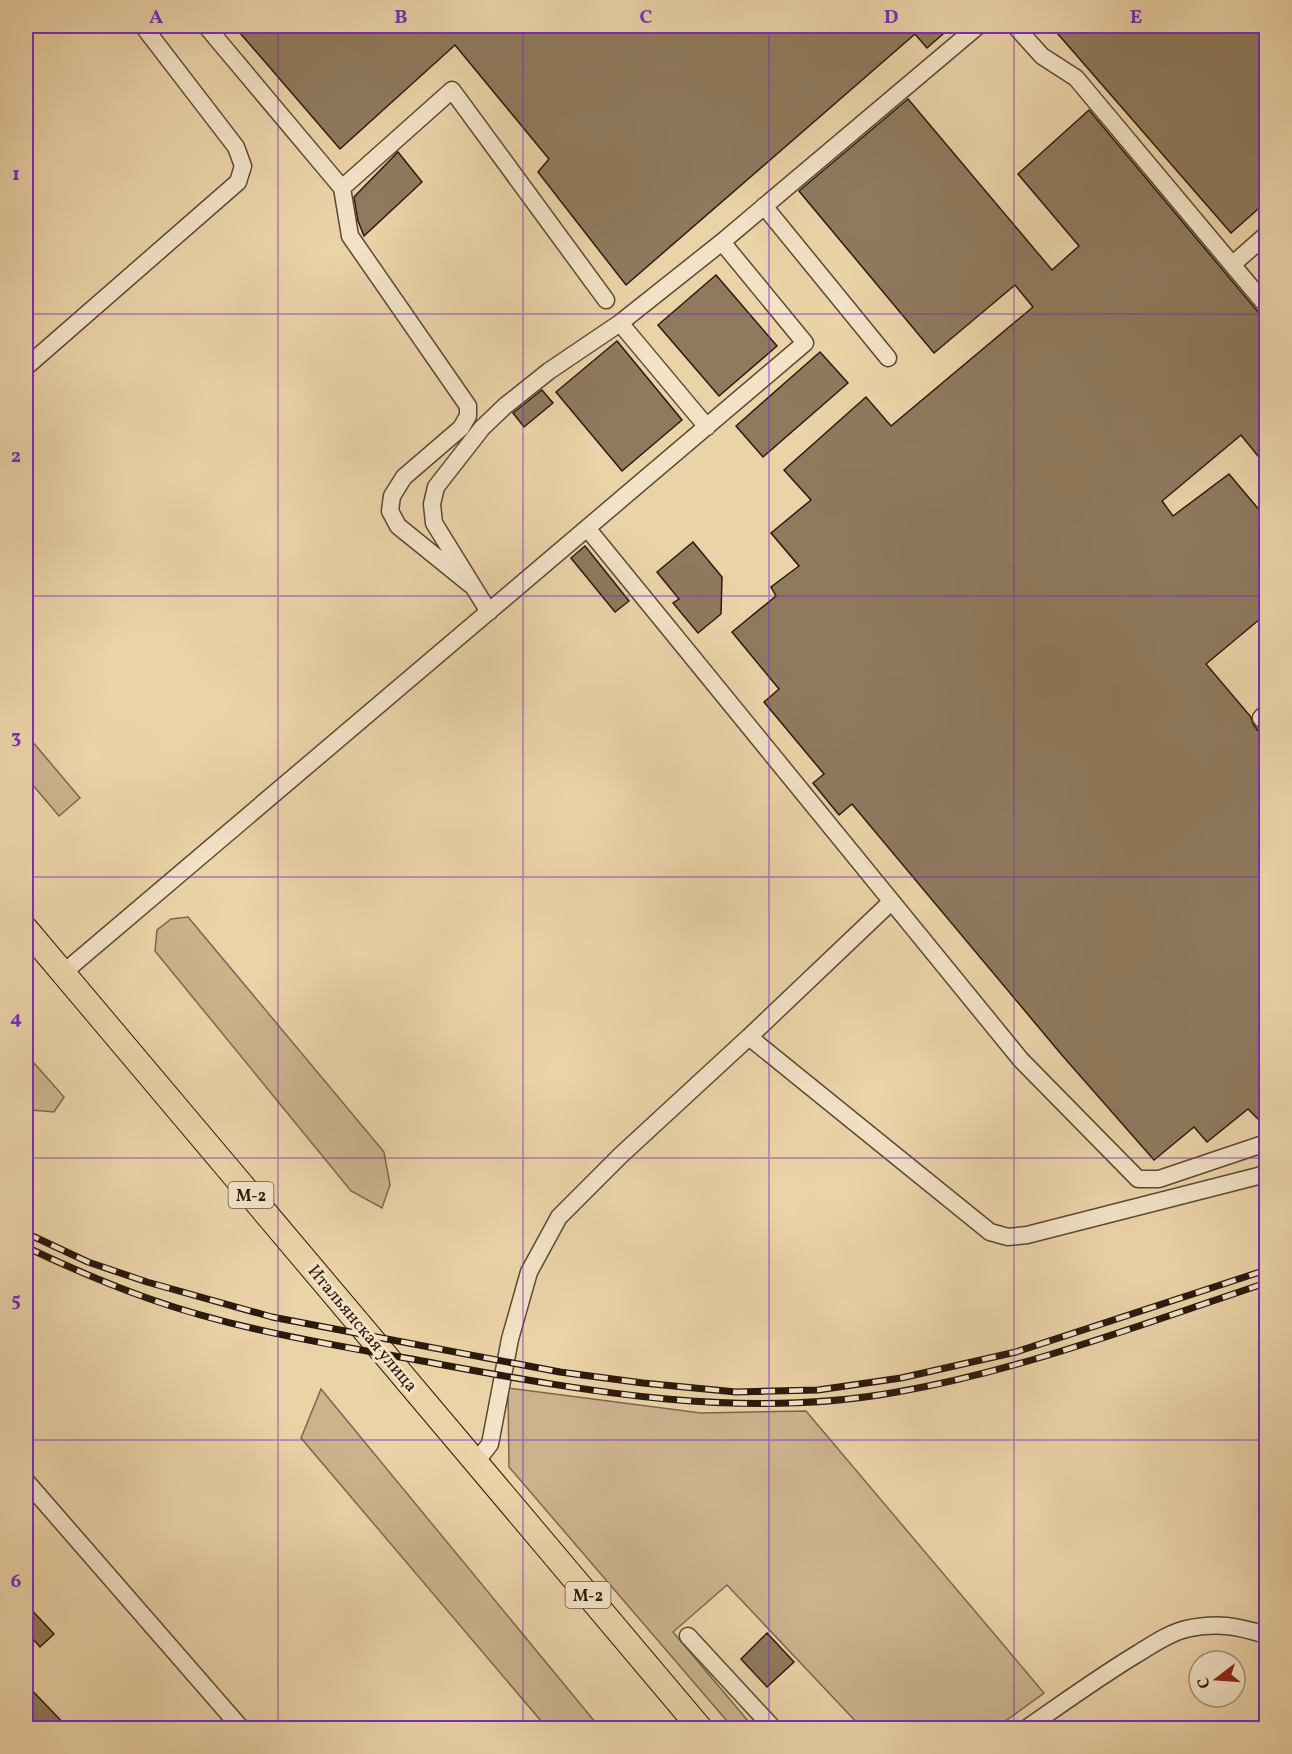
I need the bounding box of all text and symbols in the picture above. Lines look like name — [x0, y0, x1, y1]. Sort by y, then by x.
text: A — [149, 4, 163, 32]
text: B — [394, 4, 408, 32]
text: C — [640, 4, 653, 32]
text: D — [884, 4, 898, 32]
text: E — [1130, 4, 1142, 32]
text: 1 — [12, 161, 20, 189]
text: 2 — [11, 443, 21, 471]
text: 3 — [11, 724, 21, 752]
text: 4 — [10, 1005, 22, 1033]
road number: М-2 — [228, 1182, 274, 1208]
street label: Итальянская улица — [301, 1260, 423, 1398]
text: 5 — [11, 1287, 21, 1315]
text: 6 — [11, 1568, 22, 1596]
road number: М-2 — [566, 1582, 610, 1608]
north arrow — [1187, 1649, 1247, 1709]
text: С — [1193, 1675, 1217, 1691]

